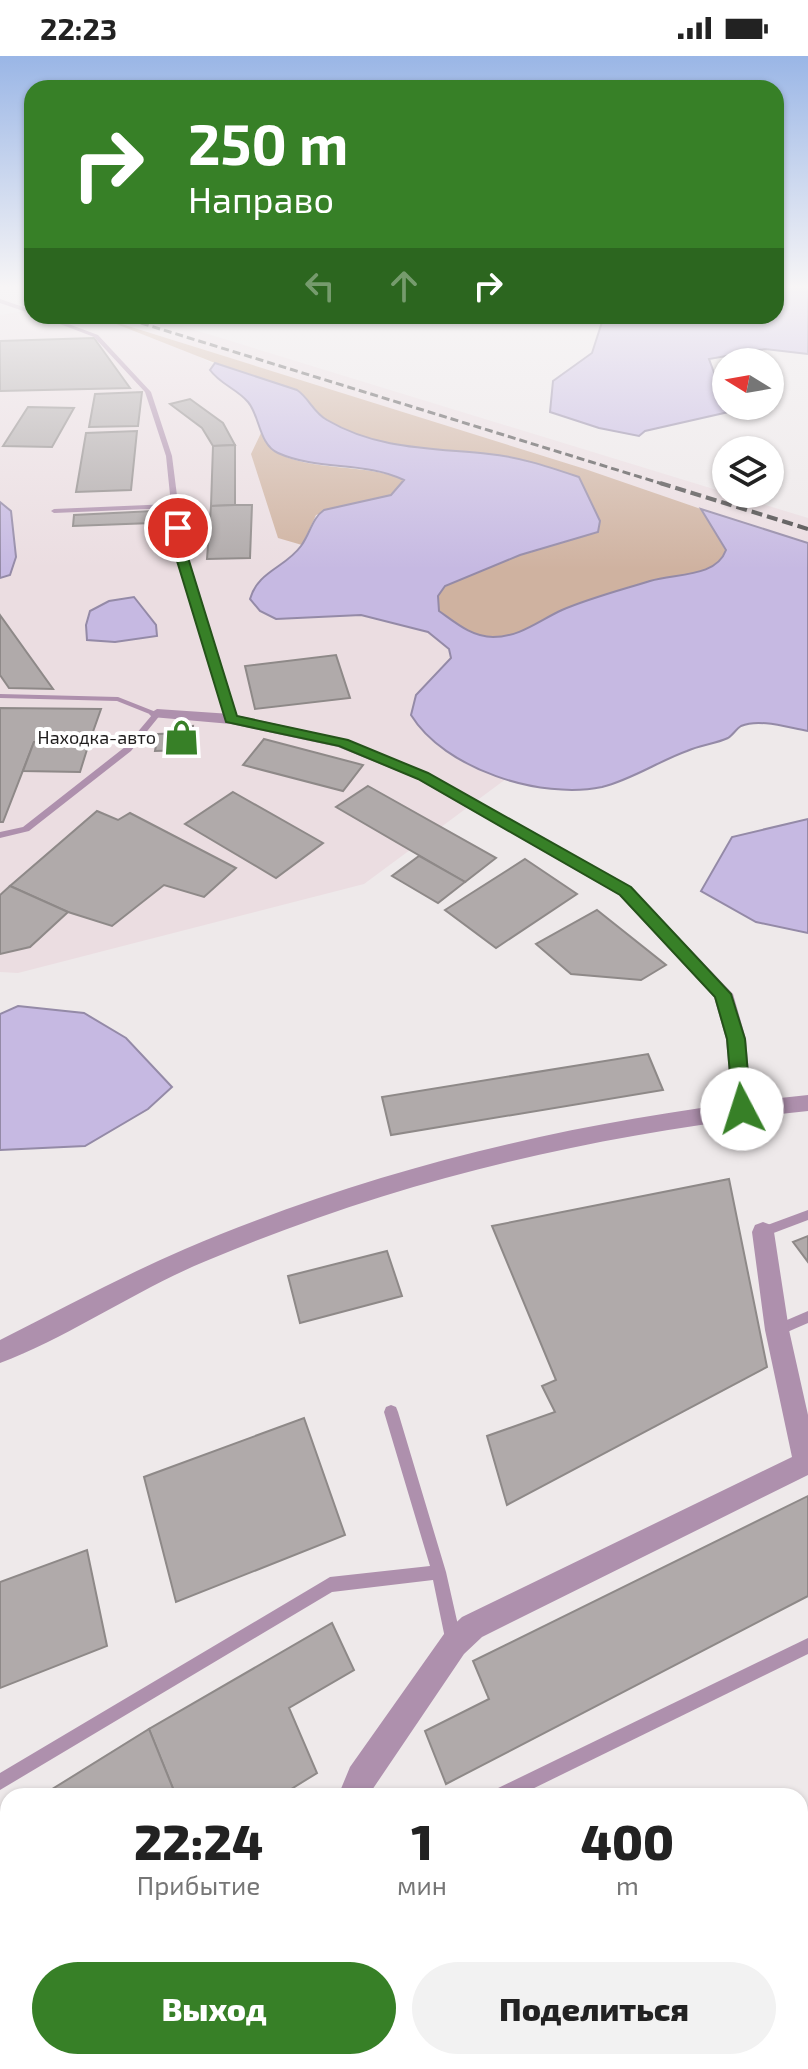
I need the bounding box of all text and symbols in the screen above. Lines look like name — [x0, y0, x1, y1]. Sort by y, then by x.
text: 22:23 — [40, 10, 117, 46]
text: 250 m — [188, 109, 348, 176]
icon: right — [56, 112, 160, 216]
text: Направо — [188, 177, 334, 220]
icon: left — [298, 264, 342, 308]
icon: ahead — [382, 264, 426, 308]
icon: right — [466, 264, 510, 308]
north arrow — [712, 348, 784, 420]
map controls — [712, 348, 784, 508]
button: layers — [712, 436, 784, 508]
pin — [144, 494, 212, 562]
icon: arrive — [156, 506, 200, 550]
shop icon: Находка-авто — [163, 718, 201, 756]
place label: Находка-авто — [38, 726, 156, 748]
position arrow — [700, 1067, 784, 1151]
text: 22:24 — [134, 1812, 263, 1870]
text: 1 — [411, 1812, 433, 1870]
text: 400 — [581, 1812, 674, 1870]
text: Прибытие — [137, 1869, 260, 1900]
text: мин — [397, 1869, 447, 1900]
text: m — [616, 1869, 639, 1900]
button: Выход — [32, 1962, 396, 2054]
button: Поделиться — [412, 1962, 776, 2054]

